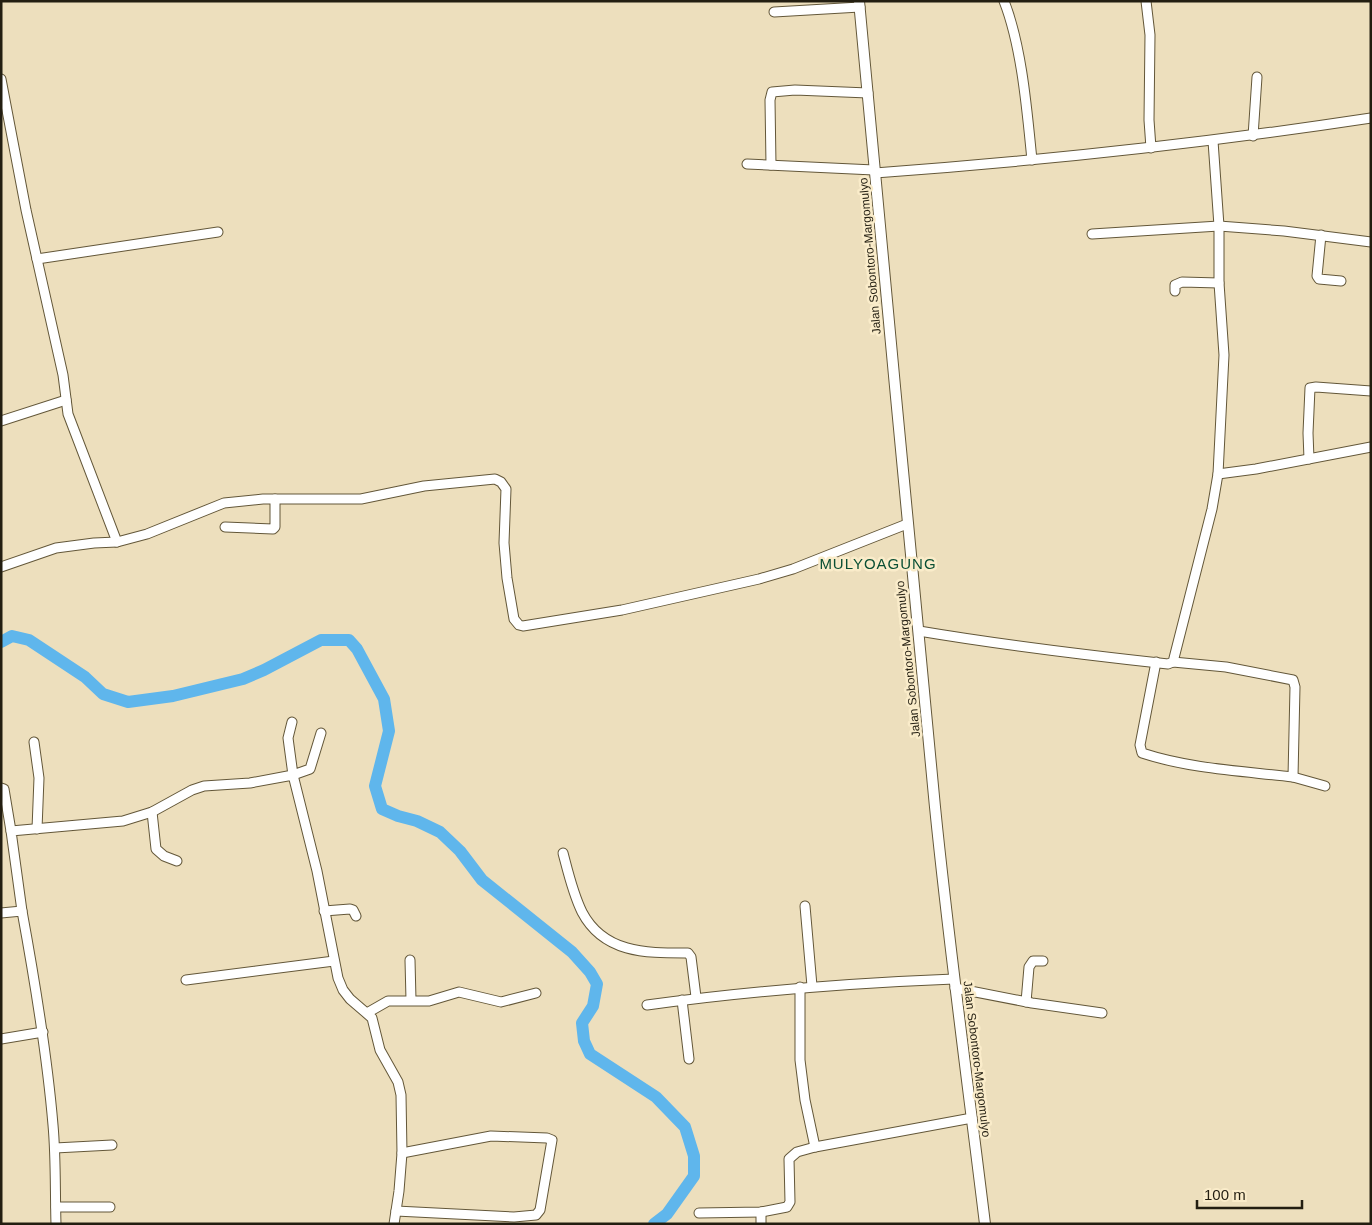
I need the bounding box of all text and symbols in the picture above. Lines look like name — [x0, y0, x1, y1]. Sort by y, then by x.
street label: Jalan Sobontoro-Margomulyo — [856, 177, 884, 335]
district label: MULYOAGUNG — [819, 555, 937, 572]
street label: Jalan Sobontoro-Margomulyo — [893, 580, 923, 738]
street label: Jalan Sobontoro-Margomulyo — [960, 980, 994, 1138]
scale bar — [1197, 1178, 1302, 1210]
text: 100 m — [1204, 1186, 1246, 1203]

